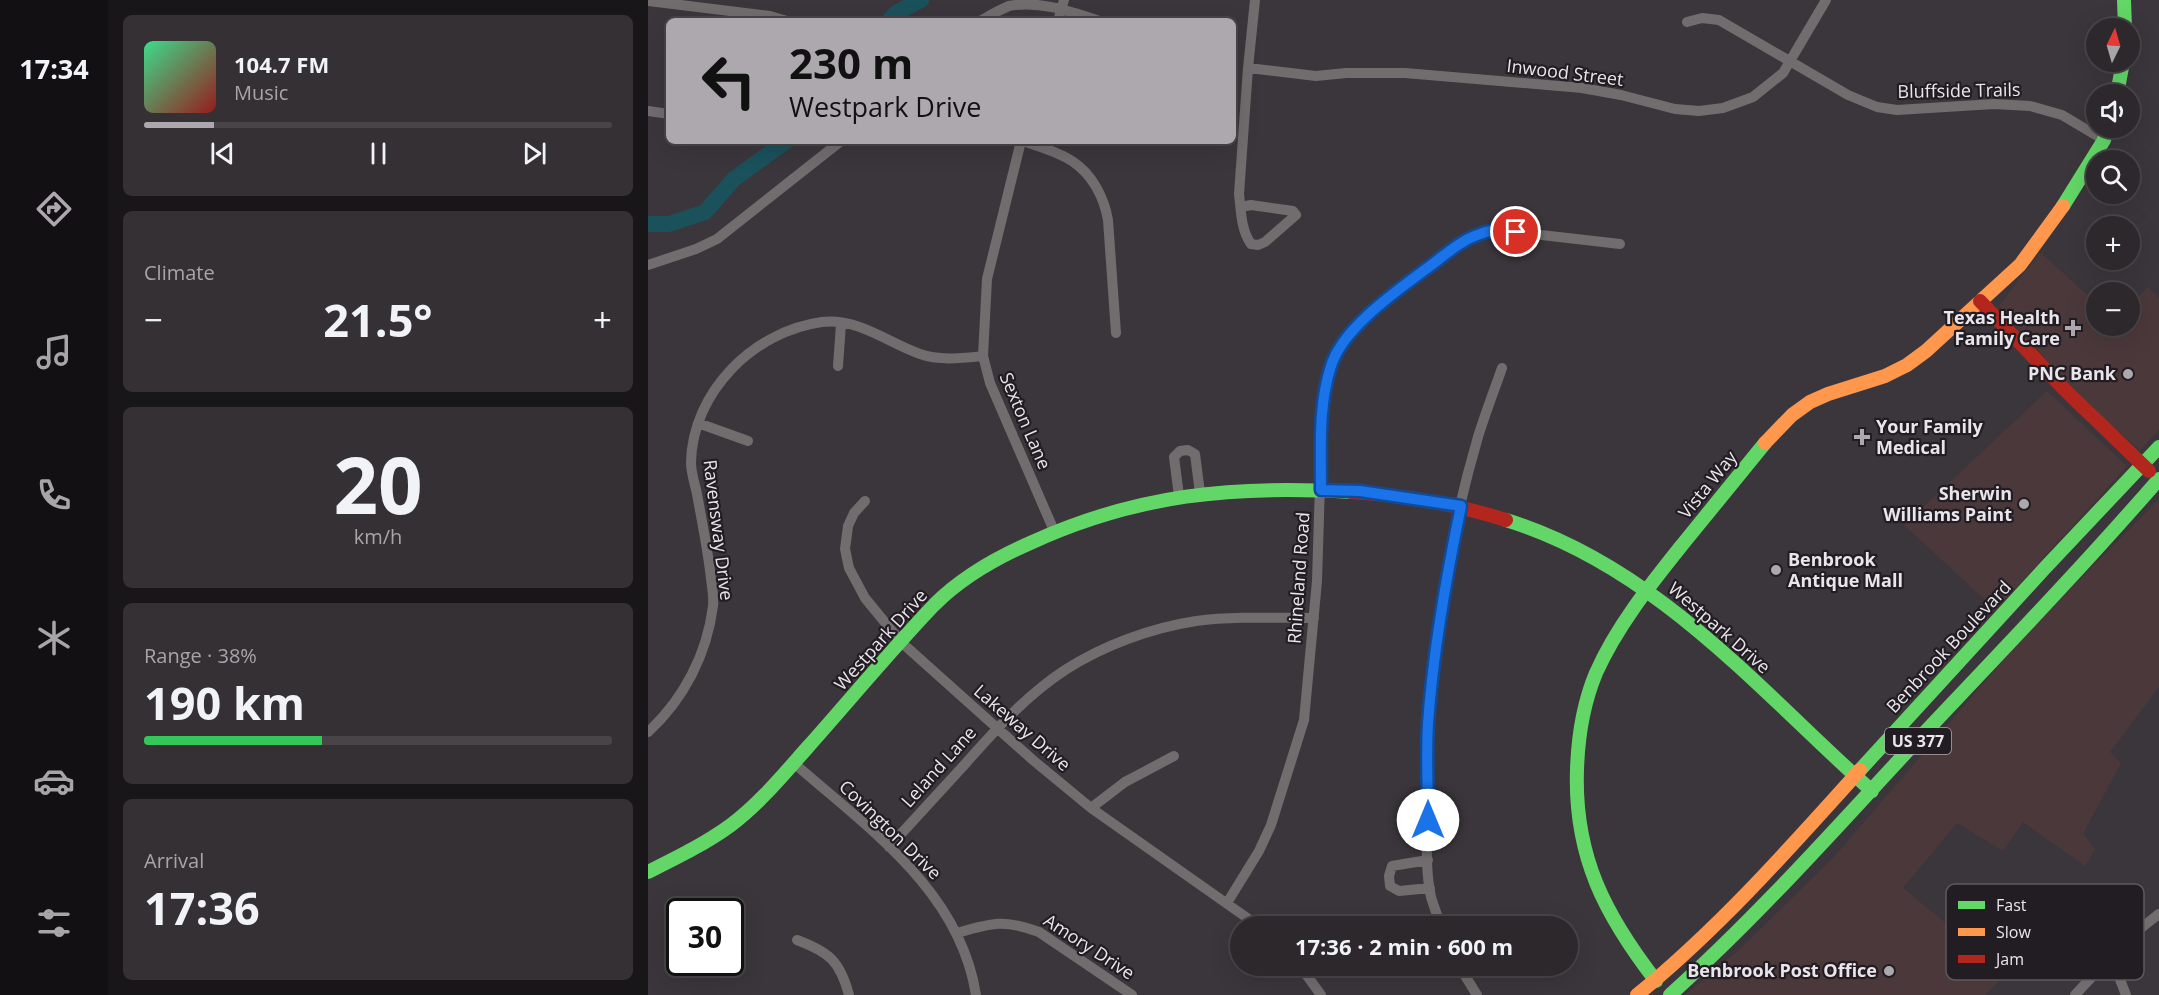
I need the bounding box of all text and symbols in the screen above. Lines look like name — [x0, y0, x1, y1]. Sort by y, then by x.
north arrow — [2086, 18, 2140, 72]
map controls — [2086, 18, 2140, 336]
text: 230 m — [789, 34, 913, 91]
icon: left — [690, 42, 768, 120]
text: 104.7 FM — [234, 49, 329, 79]
text: 17:34 — [19, 50, 89, 87]
street label: Inwood Street — [1505, 53, 1625, 91]
street label: Bluffside Trails — [1897, 77, 2021, 103]
text: Music — [234, 79, 288, 106]
button: sound — [2086, 84, 2140, 138]
text: Westpark Drive — [789, 88, 981, 125]
icon: previous — [206, 137, 239, 170]
icon: pause — [362, 137, 395, 170]
icon: next — [518, 137, 551, 170]
button: search — [2086, 150, 2140, 204]
icon: directions — [33, 188, 75, 230]
pin — [1490, 206, 1541, 257]
icon: arrive — [1499, 215, 1532, 248]
button: + — [2086, 216, 2140, 270]
text: Climate — [144, 259, 215, 286]
button: − — [2086, 282, 2140, 336]
text: 21.5° — [323, 289, 433, 350]
text: − — [144, 297, 163, 342]
text: + — [593, 297, 612, 342]
place label: Texas Health Family Care — [1944, 305, 2060, 350]
marker: Texas Health Family Care — [2064, 319, 2082, 337]
icon: music — [33, 331, 75, 373]
place label: PNC Bank — [2028, 361, 2117, 385]
marker: PNC Bank — [2121, 367, 2135, 381]
street label: Sexton Lane — [995, 369, 1057, 473]
place label: Your Family Medical — [1876, 414, 1983, 459]
marker: Your Family Medical — [1853, 428, 1871, 446]
text: 20 — [333, 431, 423, 537]
street label: Vista Way — [1673, 445, 1743, 523]
street label: Ravensway Drive — [698, 458, 740, 602]
icon: phone — [33, 474, 75, 516]
place label: Sherwin Williams Paint — [1883, 481, 2012, 526]
marker: Sherwin Williams Paint — [2017, 497, 2031, 511]
street label: Rhineland Road — [1281, 511, 1315, 645]
text: km/h — [354, 523, 402, 550]
place label: Benbrook Antique Mall — [1788, 547, 1903, 592]
marker: Benbrook Antique Mall — [1769, 563, 1783, 577]
street label: Benbrook Boulevard — [1881, 575, 2016, 718]
street label: Westpark Drive — [1663, 576, 1776, 678]
street label: Westpark Drive — [828, 584, 932, 695]
icon: climate — [33, 617, 75, 659]
text: Range · 38% — [144, 642, 257, 669]
text: 190 km — [144, 672, 305, 733]
street label: Lakeway Drive — [969, 679, 1076, 776]
street label: Leland Lane — [895, 721, 981, 812]
road number: US 377 — [1885, 728, 1951, 754]
icon: car — [33, 760, 75, 802]
street label: Covington Drive — [834, 774, 947, 884]
position arrow — [1396, 788, 1460, 852]
text: Arrival — [144, 847, 204, 874]
text: 17:36 — [144, 877, 260, 938]
legend — [1946, 884, 2144, 980]
text: Fast — [1996, 894, 2027, 916]
speed limit sign: 30 — [666, 898, 744, 976]
icon: filters — [33, 902, 75, 944]
street label: Amory Drive — [1039, 908, 1140, 985]
text: Slow — [1996, 921, 2031, 943]
text: 17:36 · 2 min · 600 m — [1295, 931, 1513, 961]
text: Jam — [1994, 948, 2024, 970]
place label: Benbrook Post Office — [1687, 958, 1877, 982]
marker: Benbrook Post Office — [1882, 964, 1896, 978]

